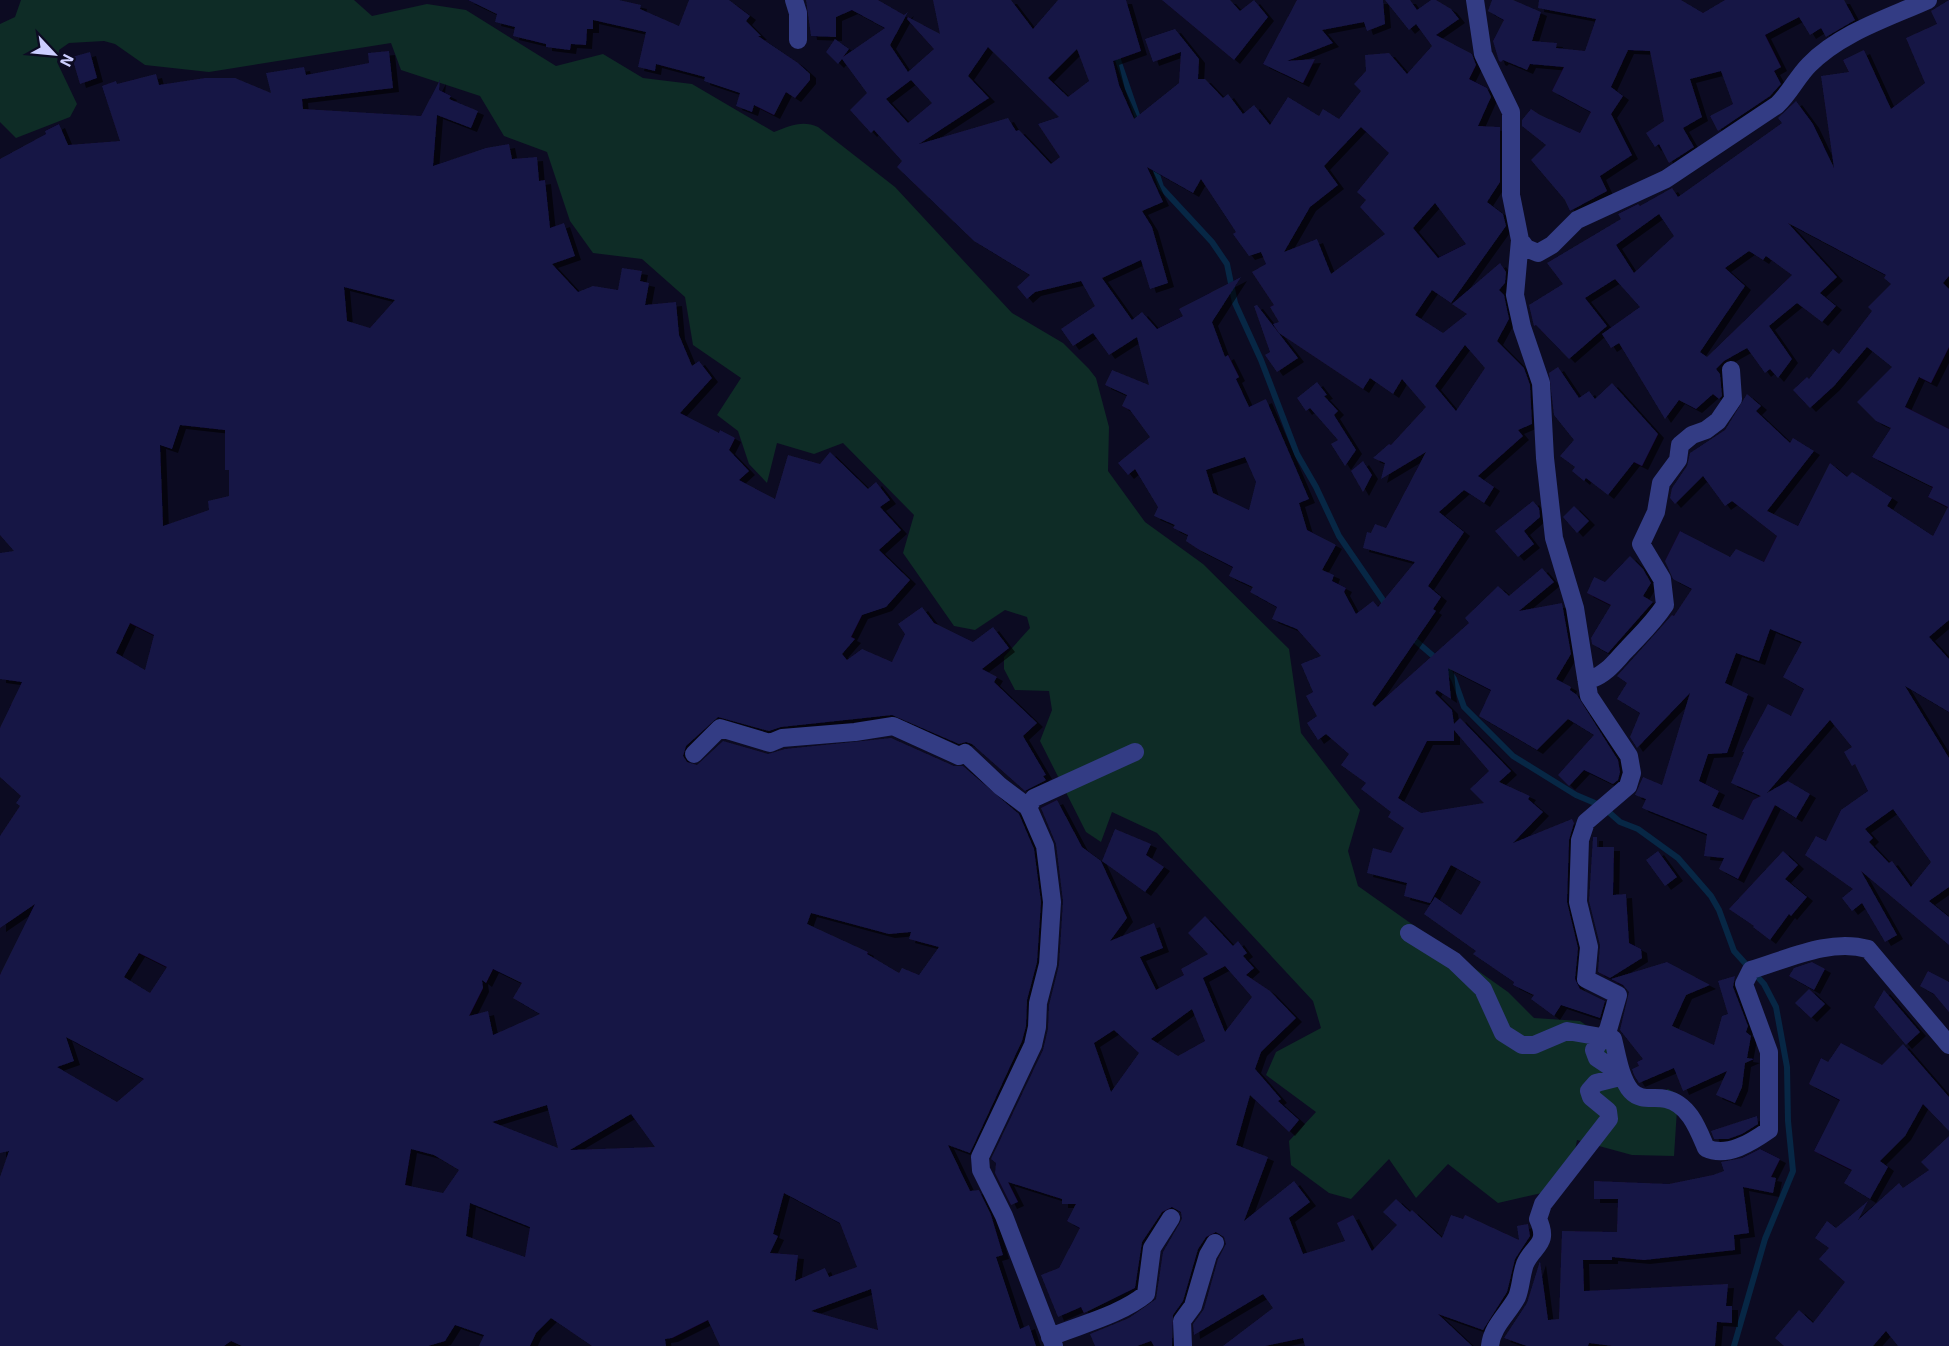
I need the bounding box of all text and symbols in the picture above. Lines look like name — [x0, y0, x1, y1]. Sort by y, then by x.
north arrow — [24, 24, 84, 84]
text: N — [57, 51, 79, 70]

